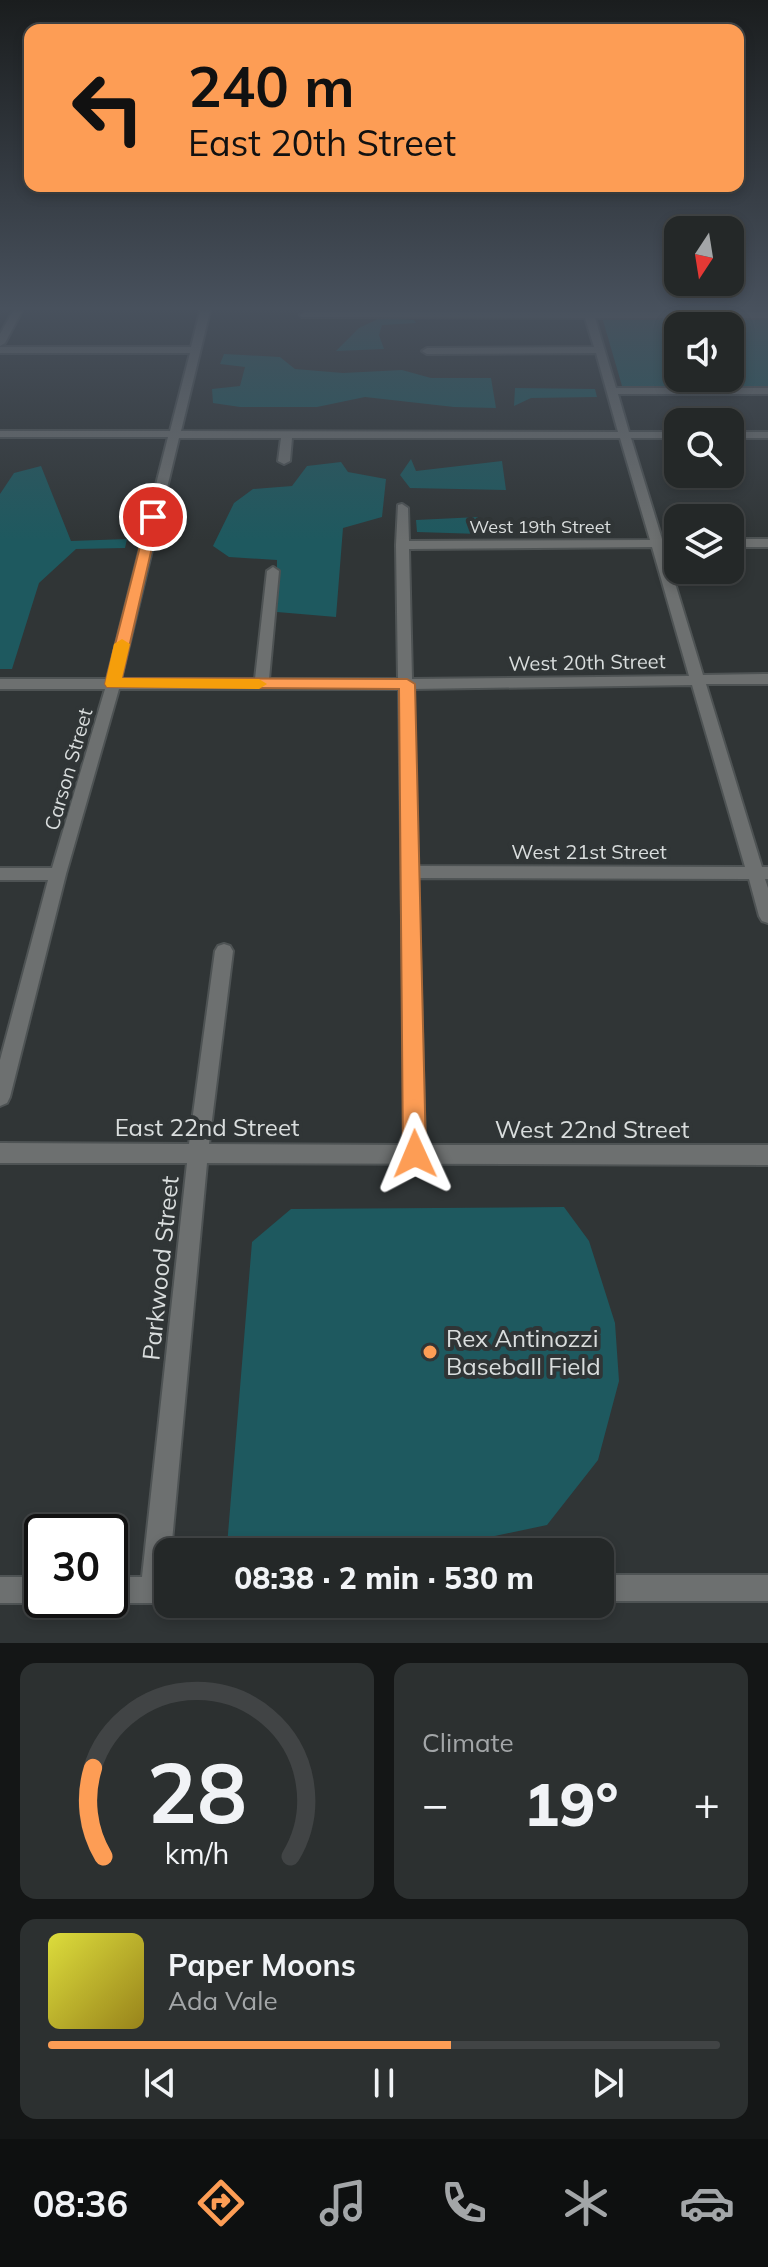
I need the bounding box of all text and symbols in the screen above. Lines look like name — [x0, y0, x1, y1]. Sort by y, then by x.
text: 240 m — [188, 51, 355, 121]
icon: left — [56, 56, 160, 160]
text: East 20th Street — [188, 120, 456, 165]
north arrow — [664, 216, 744, 296]
map controls — [664, 216, 744, 584]
button: sound — [664, 312, 744, 392]
button: search — [664, 408, 744, 488]
pin — [119, 483, 187, 551]
icon: arrive — [131, 495, 175, 539]
button: layers — [664, 504, 744, 584]
street label: West 19th Street — [469, 515, 611, 538]
street label: West 20th Street — [508, 648, 666, 676]
street label: Carson Street — [39, 705, 97, 833]
street label: West 21st Street — [511, 839, 667, 864]
street label: East 22nd Street — [115, 1112, 299, 1142]
position arrow — [373, 1112, 457, 1196]
street label: West 22nd Street — [495, 1114, 689, 1144]
street label: Parkwood Street — [135, 1174, 185, 1362]
place label: Rex Antinozzi Baseball Field — [446, 1323, 601, 1381]
marker: Rex Antinozzi Baseball Field — [421, 1343, 439, 1361]
speed limit sign: 30 — [24, 1514, 128, 1618]
text: 08:38 · 2 min · 530 m — [234, 1559, 534, 1597]
text: Climate — [422, 1726, 514, 1759]
text: 28 — [147, 1739, 247, 1844]
text: 19° — [523, 1766, 619, 1841]
text: − — [422, 1776, 448, 1831]
text: + — [694, 1776, 720, 1831]
text: km/h — [165, 1835, 229, 1871]
text: Paper Moons — [168, 1946, 356, 1984]
text: Ada Vale — [168, 1984, 278, 2017]
icon: previous — [138, 2061, 182, 2105]
icon: pause — [362, 2061, 406, 2105]
icon: next — [586, 2061, 630, 2105]
icon: directions — [193, 2175, 249, 2231]
icon: music — [315, 2175, 371, 2231]
icon: phone — [436, 2175, 492, 2231]
icon: climate — [558, 2175, 614, 2231]
icon: car — [679, 2175, 735, 2231]
text: 08:36 — [33, 2181, 128, 2226]

